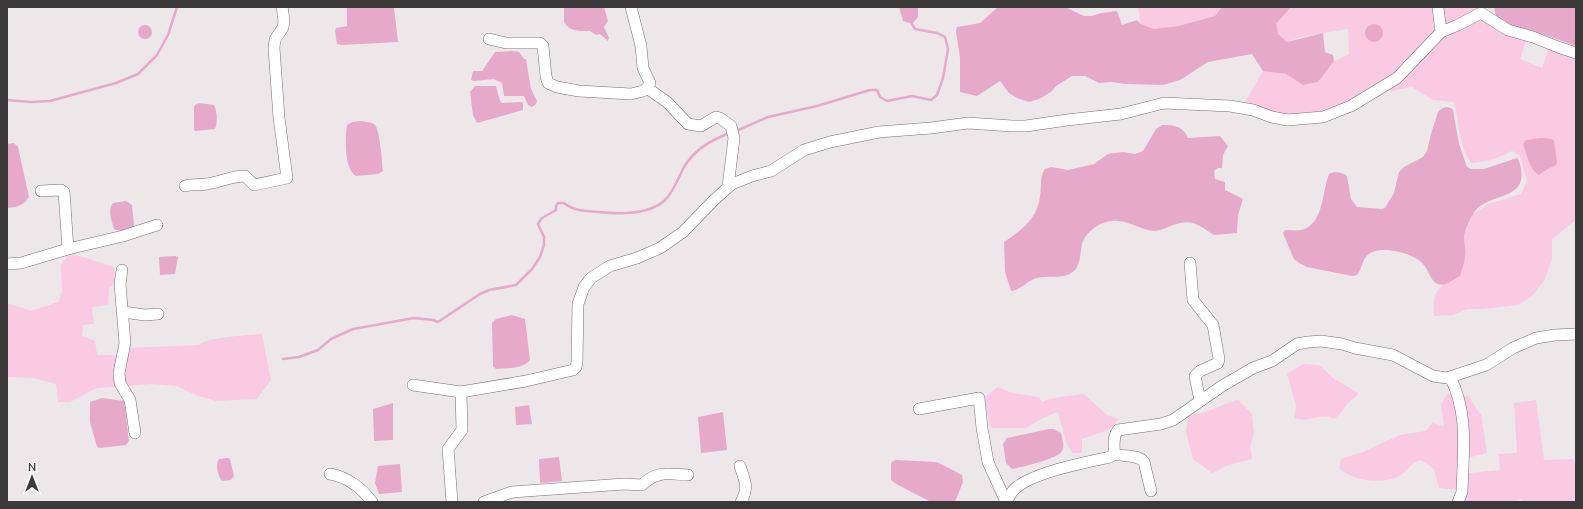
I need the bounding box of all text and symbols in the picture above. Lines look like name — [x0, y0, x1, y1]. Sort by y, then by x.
north arrow — [12, 457, 52, 497]
text: N — [28, 460, 36, 475]

